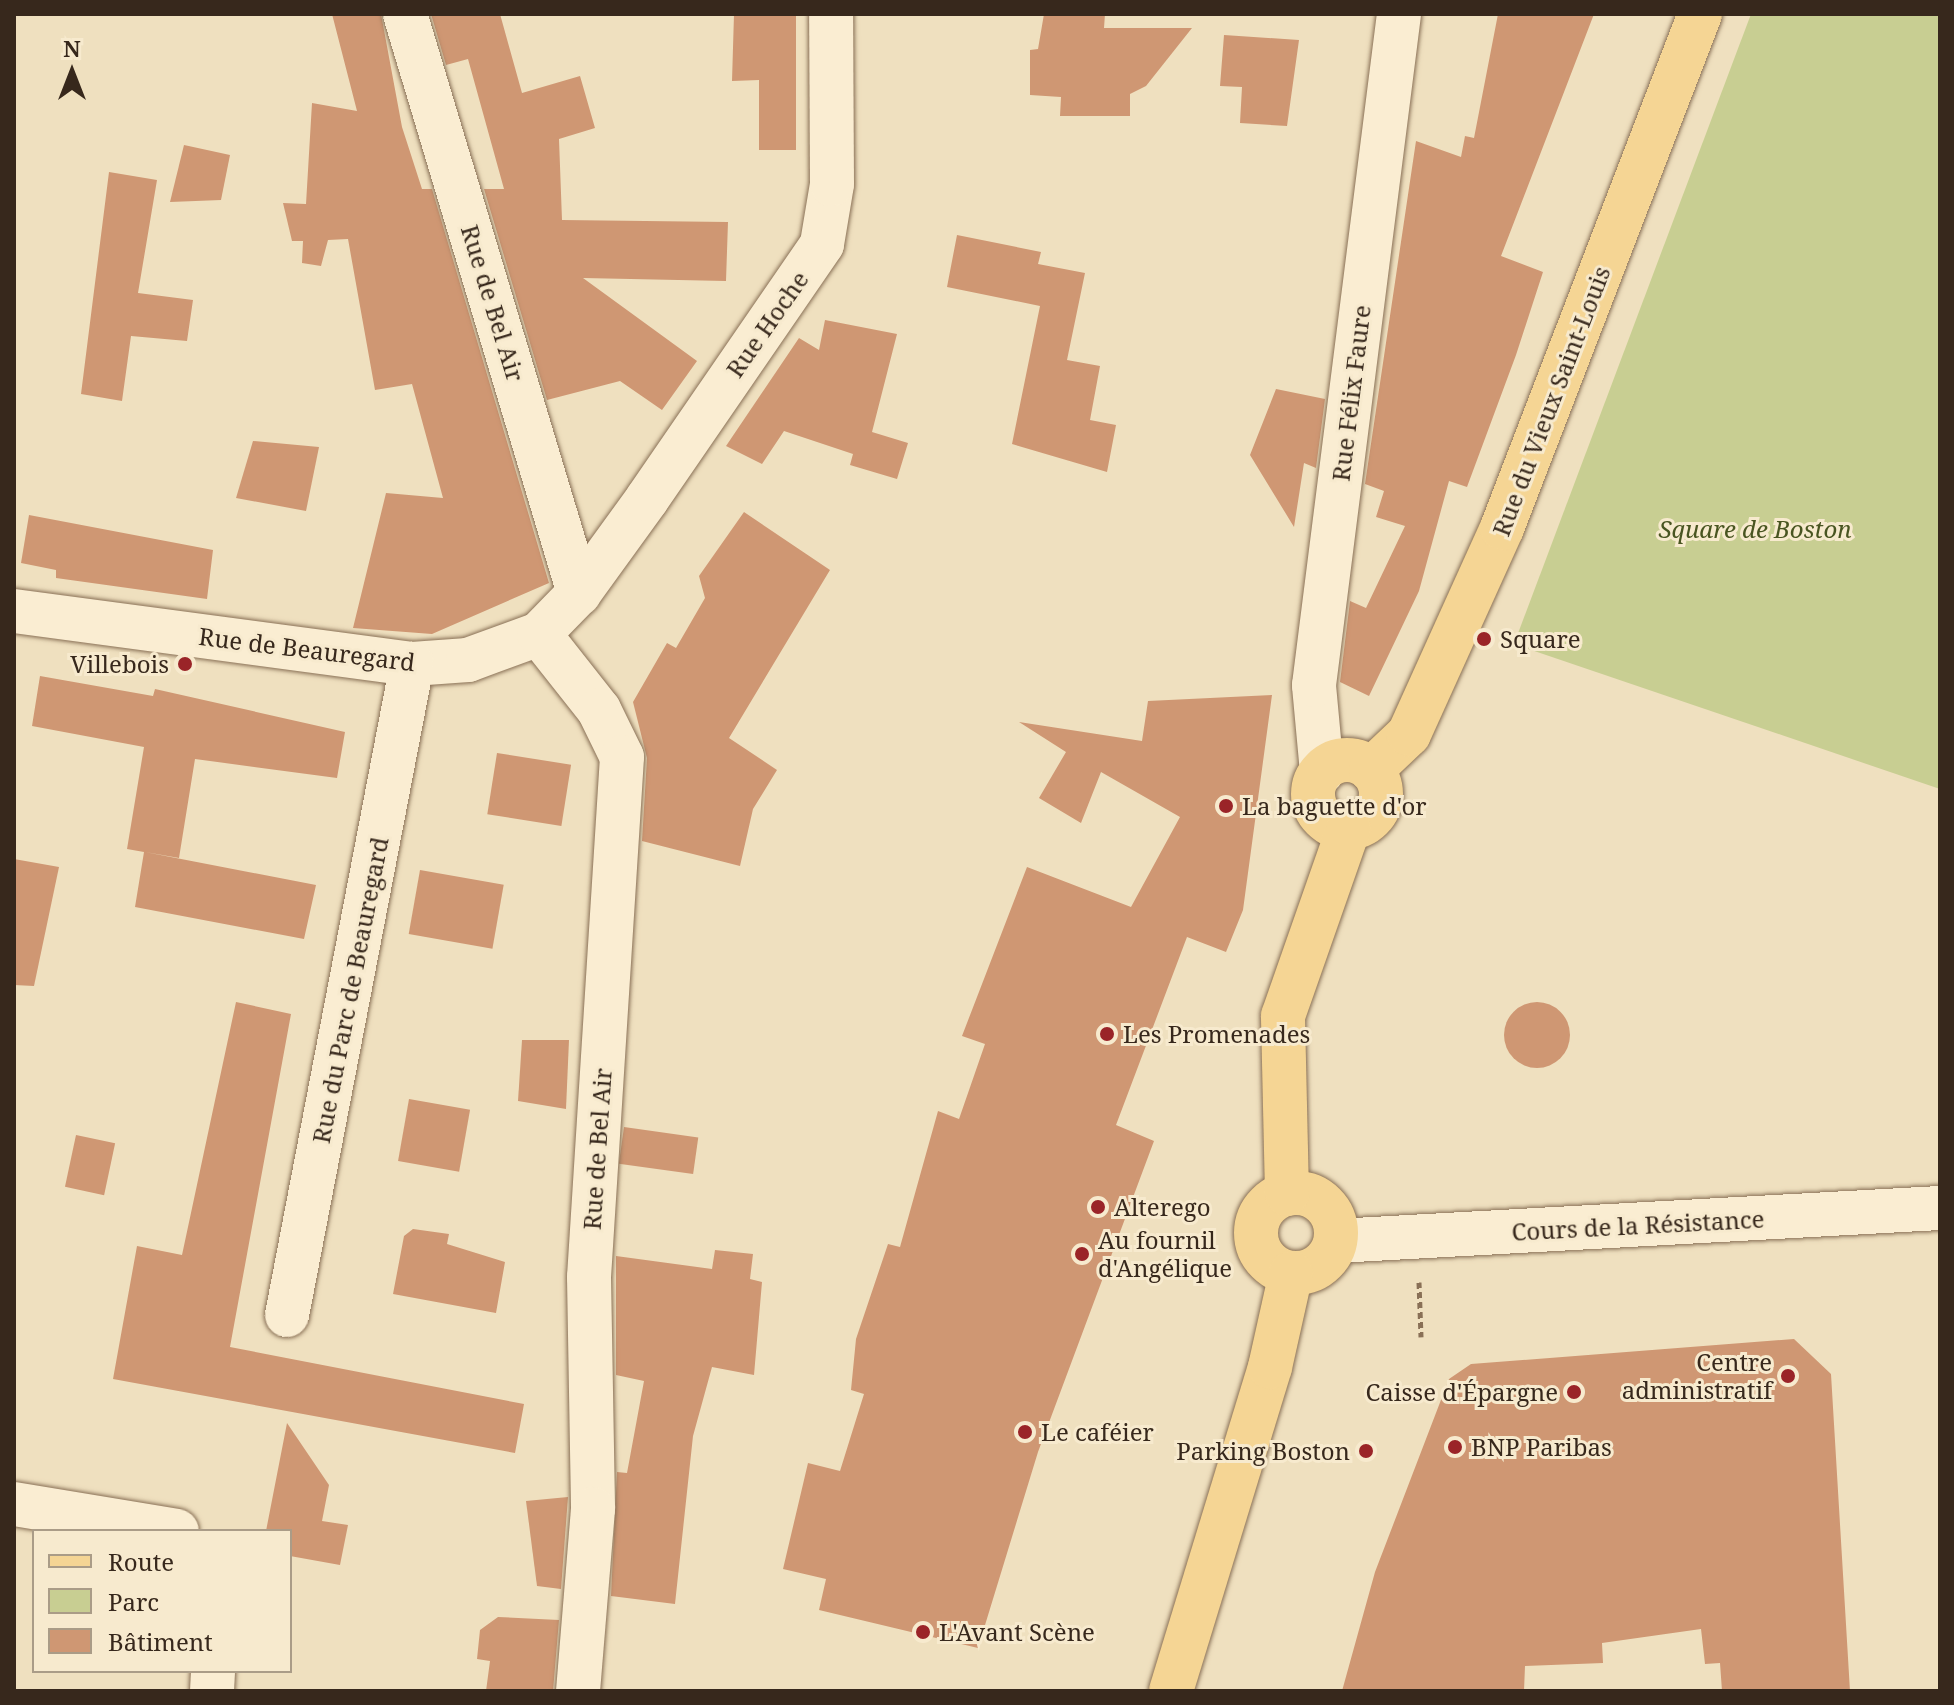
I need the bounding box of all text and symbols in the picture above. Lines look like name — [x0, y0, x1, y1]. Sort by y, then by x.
north arrow — [32, 32, 112, 112]
text: N — [63, 33, 81, 63]
street label: Rue de Bel Air — [456, 221, 530, 385]
street label: Rue du Vieux Saint-Louis — [1486, 262, 1616, 540]
street label: Rue Hoche — [720, 265, 814, 383]
street label: Rue Félix Faure — [1326, 303, 1376, 483]
park label: Square de Boston — [1658, 515, 1852, 543]
street label: Rue de Beauregard — [197, 621, 417, 677]
place label: Square — [1500, 625, 1581, 653]
marker: Square — [1475, 630, 1493, 648]
place label: Villebois — [70, 650, 169, 678]
marker: Villebois — [176, 655, 194, 673]
place label: La baguette d'or — [1242, 792, 1427, 820]
marker: La baguette d'or — [1217, 797, 1235, 815]
street label: Rue du Parc de Beauregard — [306, 834, 394, 1146]
place label: Les Promenades — [1123, 1020, 1310, 1048]
marker: Les Promenades — [1098, 1025, 1116, 1043]
street label: Rue de Bel Air — [577, 1067, 617, 1231]
place label: Alterego — [1114, 1193, 1211, 1221]
marker: Alterego — [1089, 1198, 1107, 1216]
street label: Cours de la Résistance — [1511, 1204, 1765, 1246]
place label: Au fournil d'Angélique — [1098, 1226, 1232, 1282]
marker: Au fournil d'Angélique — [1073, 1245, 1091, 1263]
place label: Centre administratif — [1622, 1348, 1772, 1404]
marker: Centre administratif — [1779, 1367, 1797, 1385]
place label: Caisse d'Épargne — [1366, 1378, 1558, 1406]
marker: Caisse d'Épargne — [1565, 1383, 1583, 1401]
place label: Le caféier — [1041, 1418, 1154, 1446]
marker: Le caféier — [1016, 1423, 1034, 1441]
place label: BNP Paribas — [1471, 1433, 1612, 1461]
place label: Parking Boston — [1176, 1437, 1350, 1465]
marker: BNP Paribas — [1446, 1438, 1464, 1456]
marker: Parking Boston — [1357, 1442, 1375, 1460]
legend — [32, 1529, 292, 1673]
text: Route — [108, 1545, 174, 1578]
text: Parc — [108, 1585, 159, 1618]
place label: L'Avant Scène — [939, 1618, 1095, 1646]
marker: L'Avant Scène — [914, 1623, 932, 1641]
text: Bâtiment — [108, 1625, 213, 1658]

